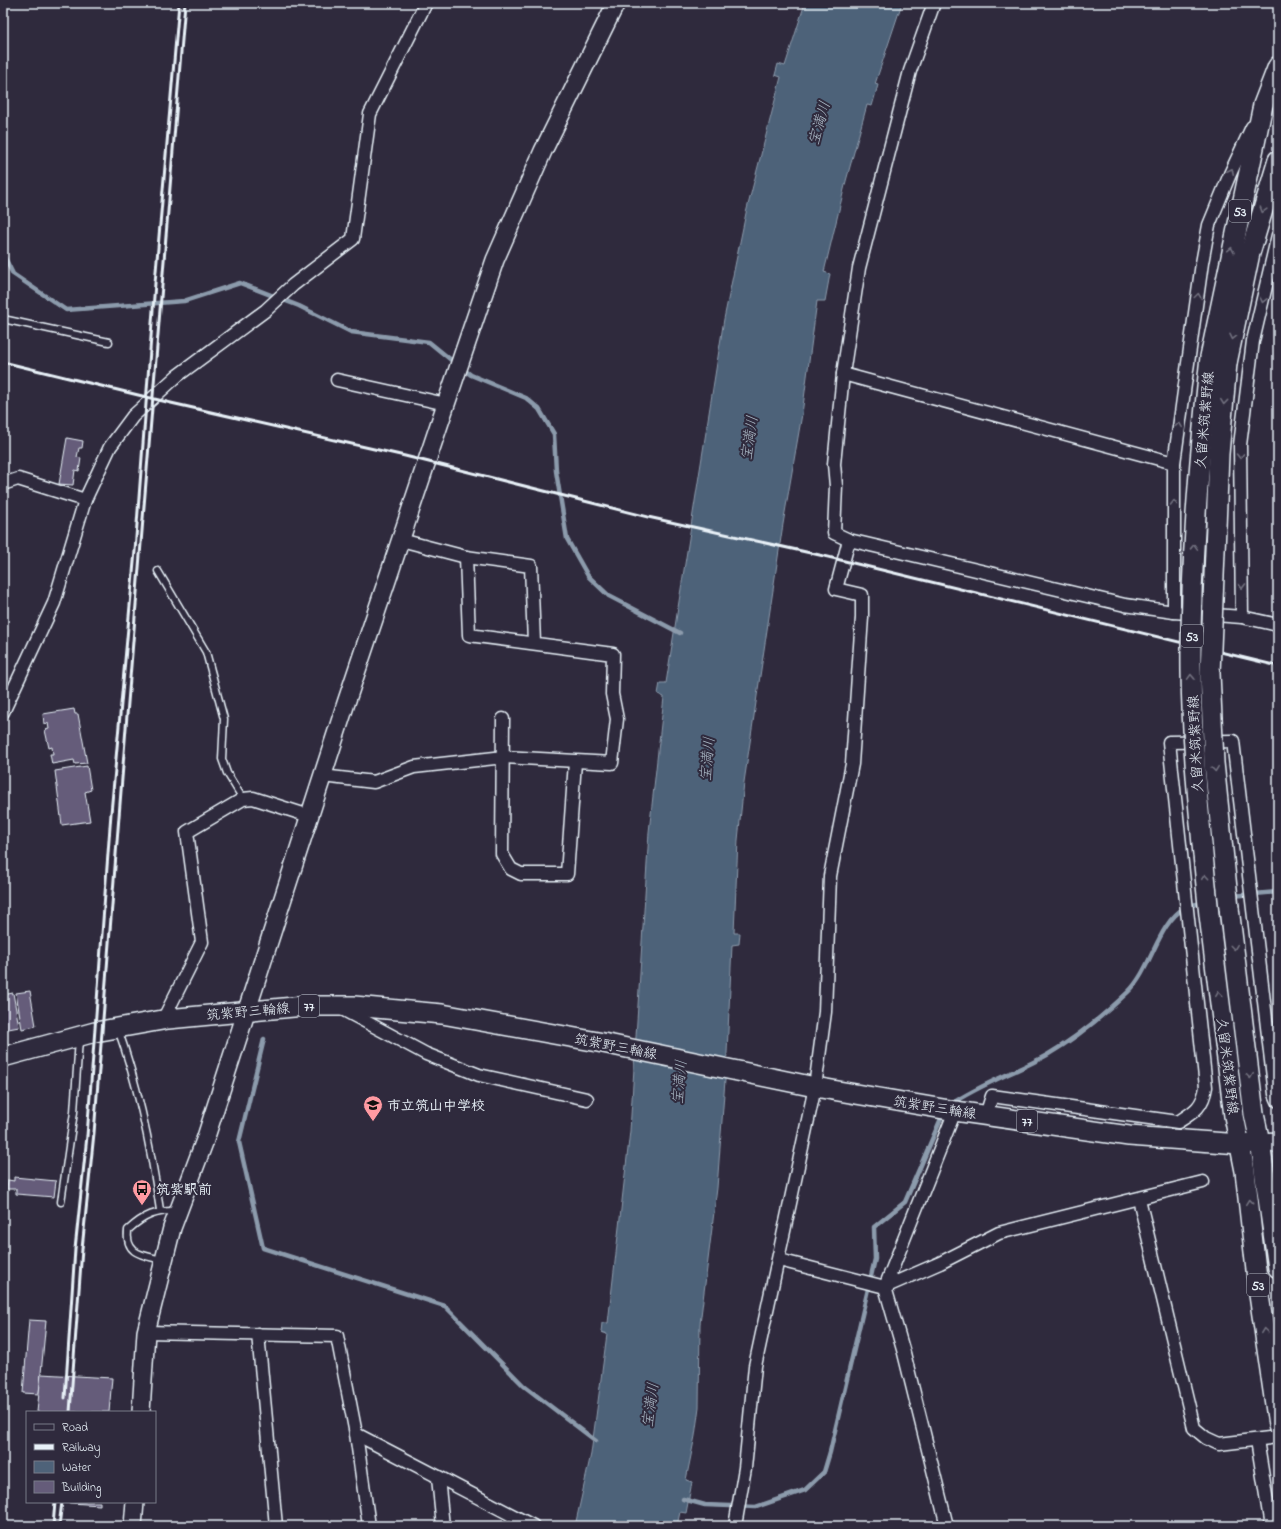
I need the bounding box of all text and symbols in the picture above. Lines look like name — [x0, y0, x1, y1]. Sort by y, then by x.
water label: 宝満川 — [803, 99, 837, 148]
one-way arrow — [1226, 168, 1234, 176]
road number: 53 — [1229, 200, 1251, 222]
one-way arrow — [1259, 207, 1268, 214]
one-way arrow — [1227, 247, 1235, 254]
one-way arrow — [1193, 293, 1202, 299]
one-way arrow — [1259, 297, 1267, 303]
one-way arrow — [1229, 334, 1237, 340]
street label: 久留米筑紫野線 — [1191, 370, 1220, 470]
one-way arrow — [1219, 399, 1228, 405]
water label: 宝満川 — [736, 414, 764, 462]
one-way arrow — [1174, 422, 1183, 428]
one-way arrow — [1236, 453, 1244, 459]
one-way arrow — [1170, 500, 1178, 506]
one-way arrow — [1190, 544, 1198, 550]
one-way arrow — [1238, 583, 1246, 589]
road number: 53 — [1181, 625, 1203, 647]
one-way arrow — [1187, 674, 1196, 680]
street label: 久留米筑紫野線 — [1183, 694, 1210, 793]
water label: 宝満川 — [695, 736, 721, 782]
one-way arrow — [1210, 766, 1219, 772]
one-way arrow — [1201, 874, 1210, 880]
one-way arrow — [1229, 944, 1238, 950]
one-way arrow — [1215, 991, 1224, 997]
road number: 77 — [299, 995, 319, 1017]
street label: 筑紫野三輪線 — [205, 998, 291, 1027]
street label: 久留米筑紫野線 — [1210, 1016, 1243, 1116]
street label: 筑紫野三輪線 — [572, 1029, 659, 1066]
water label: 宝満川 — [667, 1059, 693, 1105]
one-way arrow — [1245, 1073, 1254, 1079]
street label: 筑紫野三輪線 — [892, 1092, 978, 1125]
school or university icon: 市立筑山中学校 — [362, 1094, 384, 1122]
place label: 市立筑山中学校 — [387, 1096, 485, 1117]
road number: 77 — [1017, 1110, 1037, 1132]
bus stop icon: 筑紫駅前 — [131, 1178, 153, 1206]
place label: 筑紫駅前 — [156, 1180, 212, 1201]
one-way arrow — [1244, 1199, 1253, 1205]
road number: 53 — [1247, 1274, 1269, 1296]
one-way arrow — [1260, 1328, 1269, 1334]
water label: 宝満川 — [637, 1381, 665, 1429]
legend — [26, 1411, 156, 1503]
text: Road — [62, 1419, 88, 1437]
text: Railway — [62, 1439, 101, 1458]
text: Water — [62, 1459, 91, 1477]
text: Building — [61, 1479, 101, 1498]

